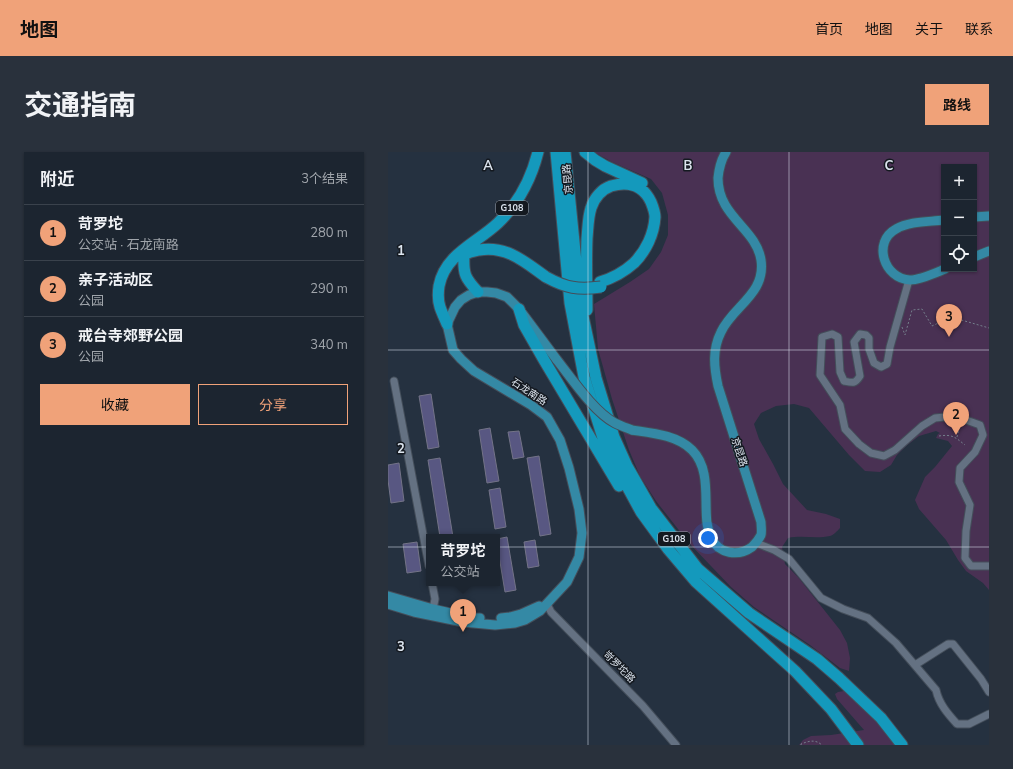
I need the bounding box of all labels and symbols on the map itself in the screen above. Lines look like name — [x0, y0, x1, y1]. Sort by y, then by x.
text: A — [483, 157, 493, 175]
text: B — [684, 157, 693, 175]
text: C — [885, 157, 894, 175]
street label: 京昆路 — [560, 163, 576, 195]
road number: G108 — [496, 201, 528, 215]
text: 1 — [397, 242, 405, 260]
pin: 3 — [936, 304, 962, 337]
street label: 石龙南路 — [508, 375, 550, 409]
pin: 2 — [943, 402, 969, 435]
street label: 京昆路 — [728, 436, 750, 468]
text: 2 — [397, 440, 405, 458]
your location — [698, 528, 718, 548]
road number: G108 — [658, 532, 690, 546]
pin: 1 — [450, 599, 476, 632]
text: 3 — [397, 638, 405, 656]
street label: 岢罗坨路 — [600, 648, 638, 686]

